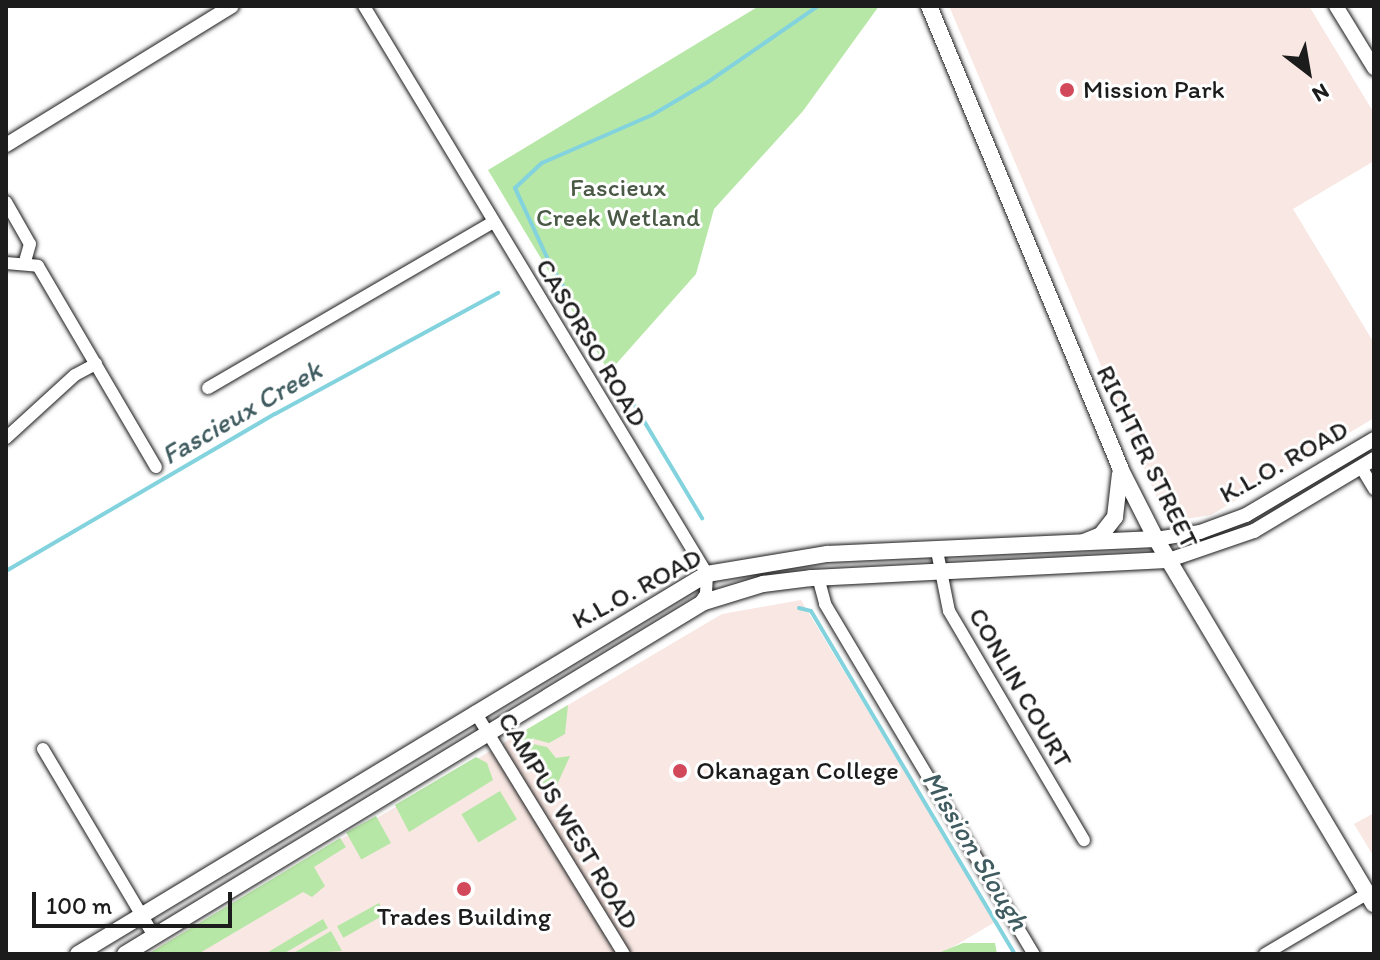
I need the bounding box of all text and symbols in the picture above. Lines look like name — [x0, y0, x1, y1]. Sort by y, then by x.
north arrow — [1268, 32, 1348, 112]
place label: Mission Park — [1083, 74, 1225, 106]
text: N — [1307, 78, 1334, 108]
marker: Mission Park — [1058, 81, 1076, 99]
park label: Fascieux Creek Wetland — [536, 172, 700, 234]
street label: CASORSO ROAD — [529, 254, 653, 432]
water label: Fascieux Creek — [155, 353, 327, 471]
street label: RICHTER STREET — [1089, 360, 1205, 554]
street label: K.L.O. ROAD — [1215, 414, 1353, 510]
street label: K.L.O. ROAD — [567, 542, 707, 636]
street label: CONLIN COURT — [962, 602, 1078, 774]
street label: CAMPUS WEST ROAD — [491, 707, 645, 935]
place label: Okanagan College — [696, 755, 899, 787]
marker: Okanagan College — [671, 762, 689, 780]
water label: Mission Slough — [915, 764, 1037, 936]
scale bar — [36, 876, 236, 926]
marker: Trades Building — [455, 880, 473, 898]
text: 100 m — [46, 891, 112, 920]
place label: Trades Building — [377, 901, 551, 933]

